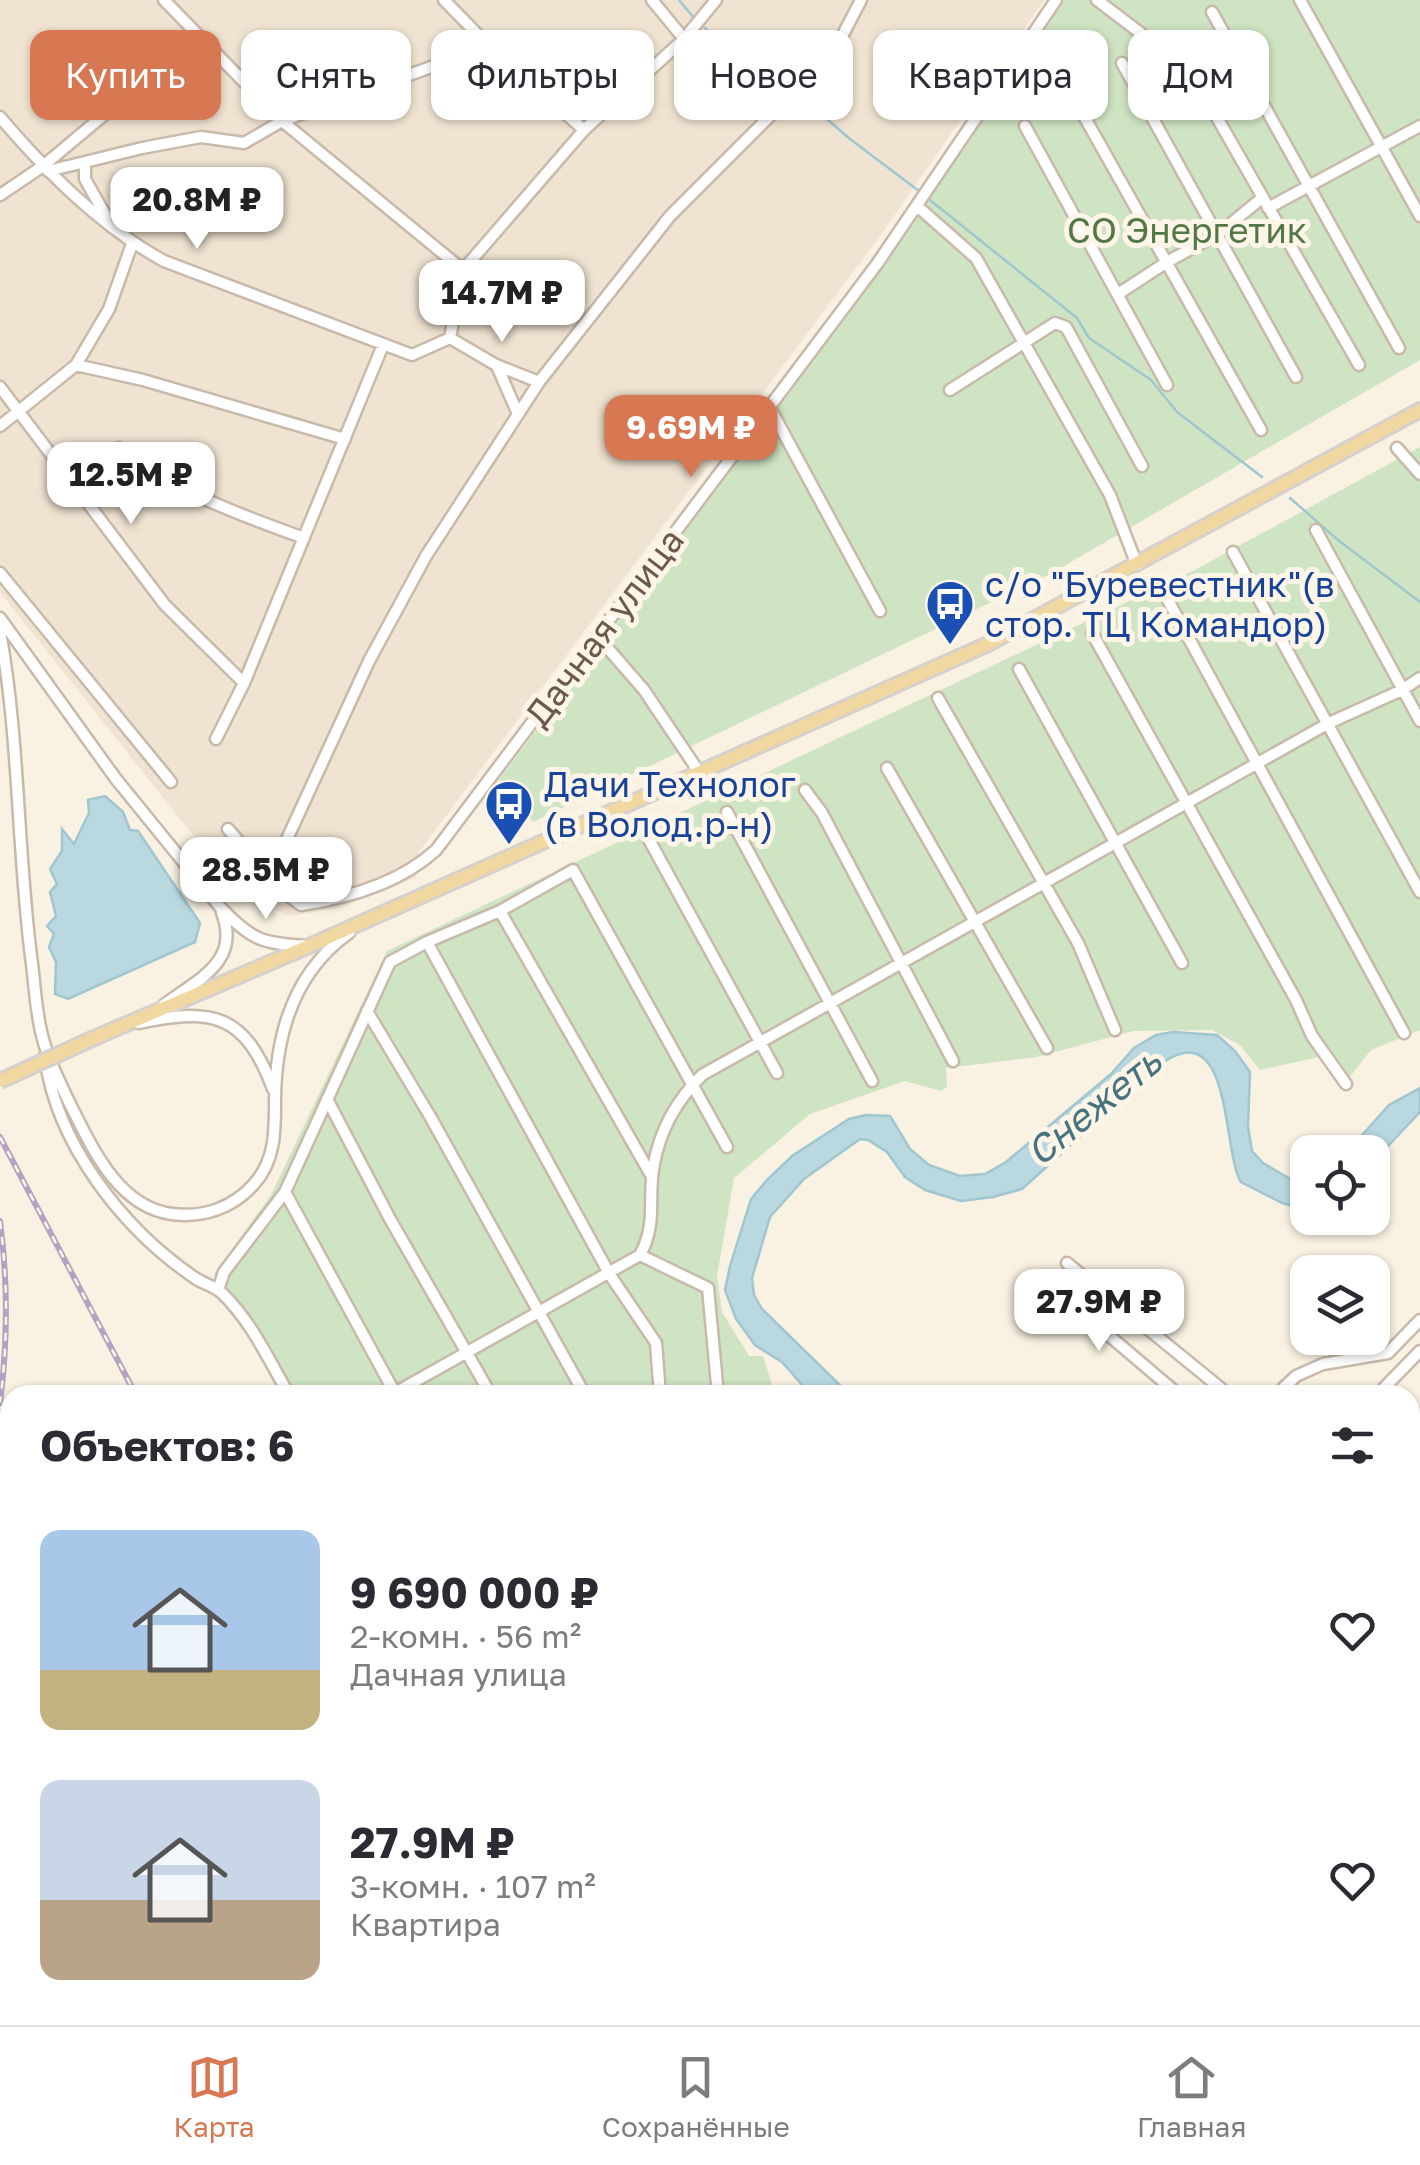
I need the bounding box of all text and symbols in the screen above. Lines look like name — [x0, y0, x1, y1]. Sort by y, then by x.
chip: Купить — [30, 30, 221, 120]
chip: Снять — [241, 30, 411, 120]
chip: Фильтры — [431, 30, 654, 120]
chip: Новое — [674, 30, 853, 120]
chip: Квартира — [873, 30, 1108, 120]
chip: Дом — [1128, 30, 1269, 120]
pin: 20.8M ₽ — [105, 167, 289, 252]
text: 20.8M ₽ — [132, 180, 262, 218]
park label: СО Энергетик — [1067, 209, 1307, 251]
pin: 14.7M ₽ — [410, 260, 594, 345]
text: 14.7M ₽ — [441, 273, 563, 311]
pin: 9.69M ₽ — [599, 395, 783, 480]
text: 9.69M ₽ — [626, 408, 756, 446]
pin: 12.5M ₽ — [39, 442, 223, 527]
text: 12.5M ₽ — [69, 455, 193, 493]
street label: Дачная улица — [516, 520, 692, 734]
place label: с/о "Буревестник"(в стор. ТЦ Командор) — [985, 563, 1334, 645]
bus stop icon: с/о "Буревестник"(в стор. ТЦ Командор) — [924, 578, 976, 646]
place label: Дачи Технолог (в Волод.р-н) — [544, 763, 796, 845]
bus stop icon: Дачи Технолог (в Волод.р-н) — [483, 778, 535, 846]
pin: 28.5M ₽ — [174, 837, 358, 922]
text: 28.5M ₽ — [202, 850, 330, 888]
water label: Снежеть — [1017, 1037, 1170, 1174]
map controls — [1290, 1135, 1390, 1355]
button: locate — [1290, 1135, 1390, 1235]
button: layers — [1290, 1255, 1390, 1355]
pin: 27.9M ₽ — [1007, 1269, 1191, 1354]
text: 27.9M ₽ — [1036, 1282, 1162, 1320]
icon: filters — [1325, 1418, 1380, 1473]
text: Объектов: 6 — [40, 1420, 295, 1470]
text: 9 690 000 ₽ — [350, 1567, 599, 1617]
icon: home — [120, 1570, 240, 1690]
icon: heart — [1325, 1603, 1380, 1658]
text: 2-комн. · 56 m² — [350, 1617, 581, 1655]
text: Дачная улица — [350, 1655, 567, 1693]
text: 27.9M ₽ — [350, 1817, 515, 1867]
icon: home — [120, 1820, 240, 1940]
icon: heart — [1325, 1853, 1380, 1908]
text: 3-комн. · 107 m² — [350, 1867, 596, 1905]
text: Квартира — [350, 1905, 501, 1943]
tab: Карта — [174, 2050, 255, 2143]
tab: Сохранённые — [602, 2050, 790, 2143]
tab: Главная — [1137, 2050, 1246, 2143]

